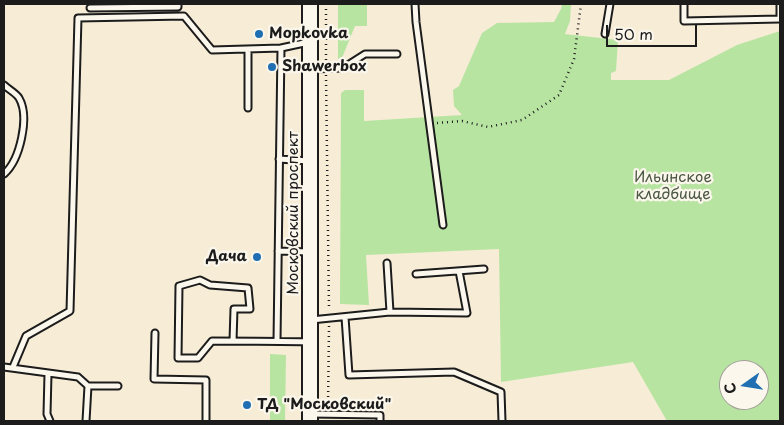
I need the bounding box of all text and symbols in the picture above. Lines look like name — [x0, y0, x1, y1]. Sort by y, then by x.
scale bar — [609, 15, 700, 47]
text: 50 m — [614, 22, 653, 45]
place label: Mopkovka — [269, 25, 349, 43]
marker: Mopkovka — [253, 28, 265, 40]
place label: Shawerbox — [282, 58, 366, 76]
marker: Shawerbox — [266, 61, 278, 73]
street label: Московский проспект — [285, 131, 303, 295]
park label: Ильинское кладбище — [634, 169, 712, 204]
place label: Дача — [206, 248, 247, 266]
marker: Дача — [251, 251, 263, 263]
north arrow — [719, 360, 769, 410]
text: С — [718, 381, 741, 396]
place label: ТД "Московский" — [257, 396, 391, 414]
marker: ТД "Московский" — [241, 399, 253, 411]

